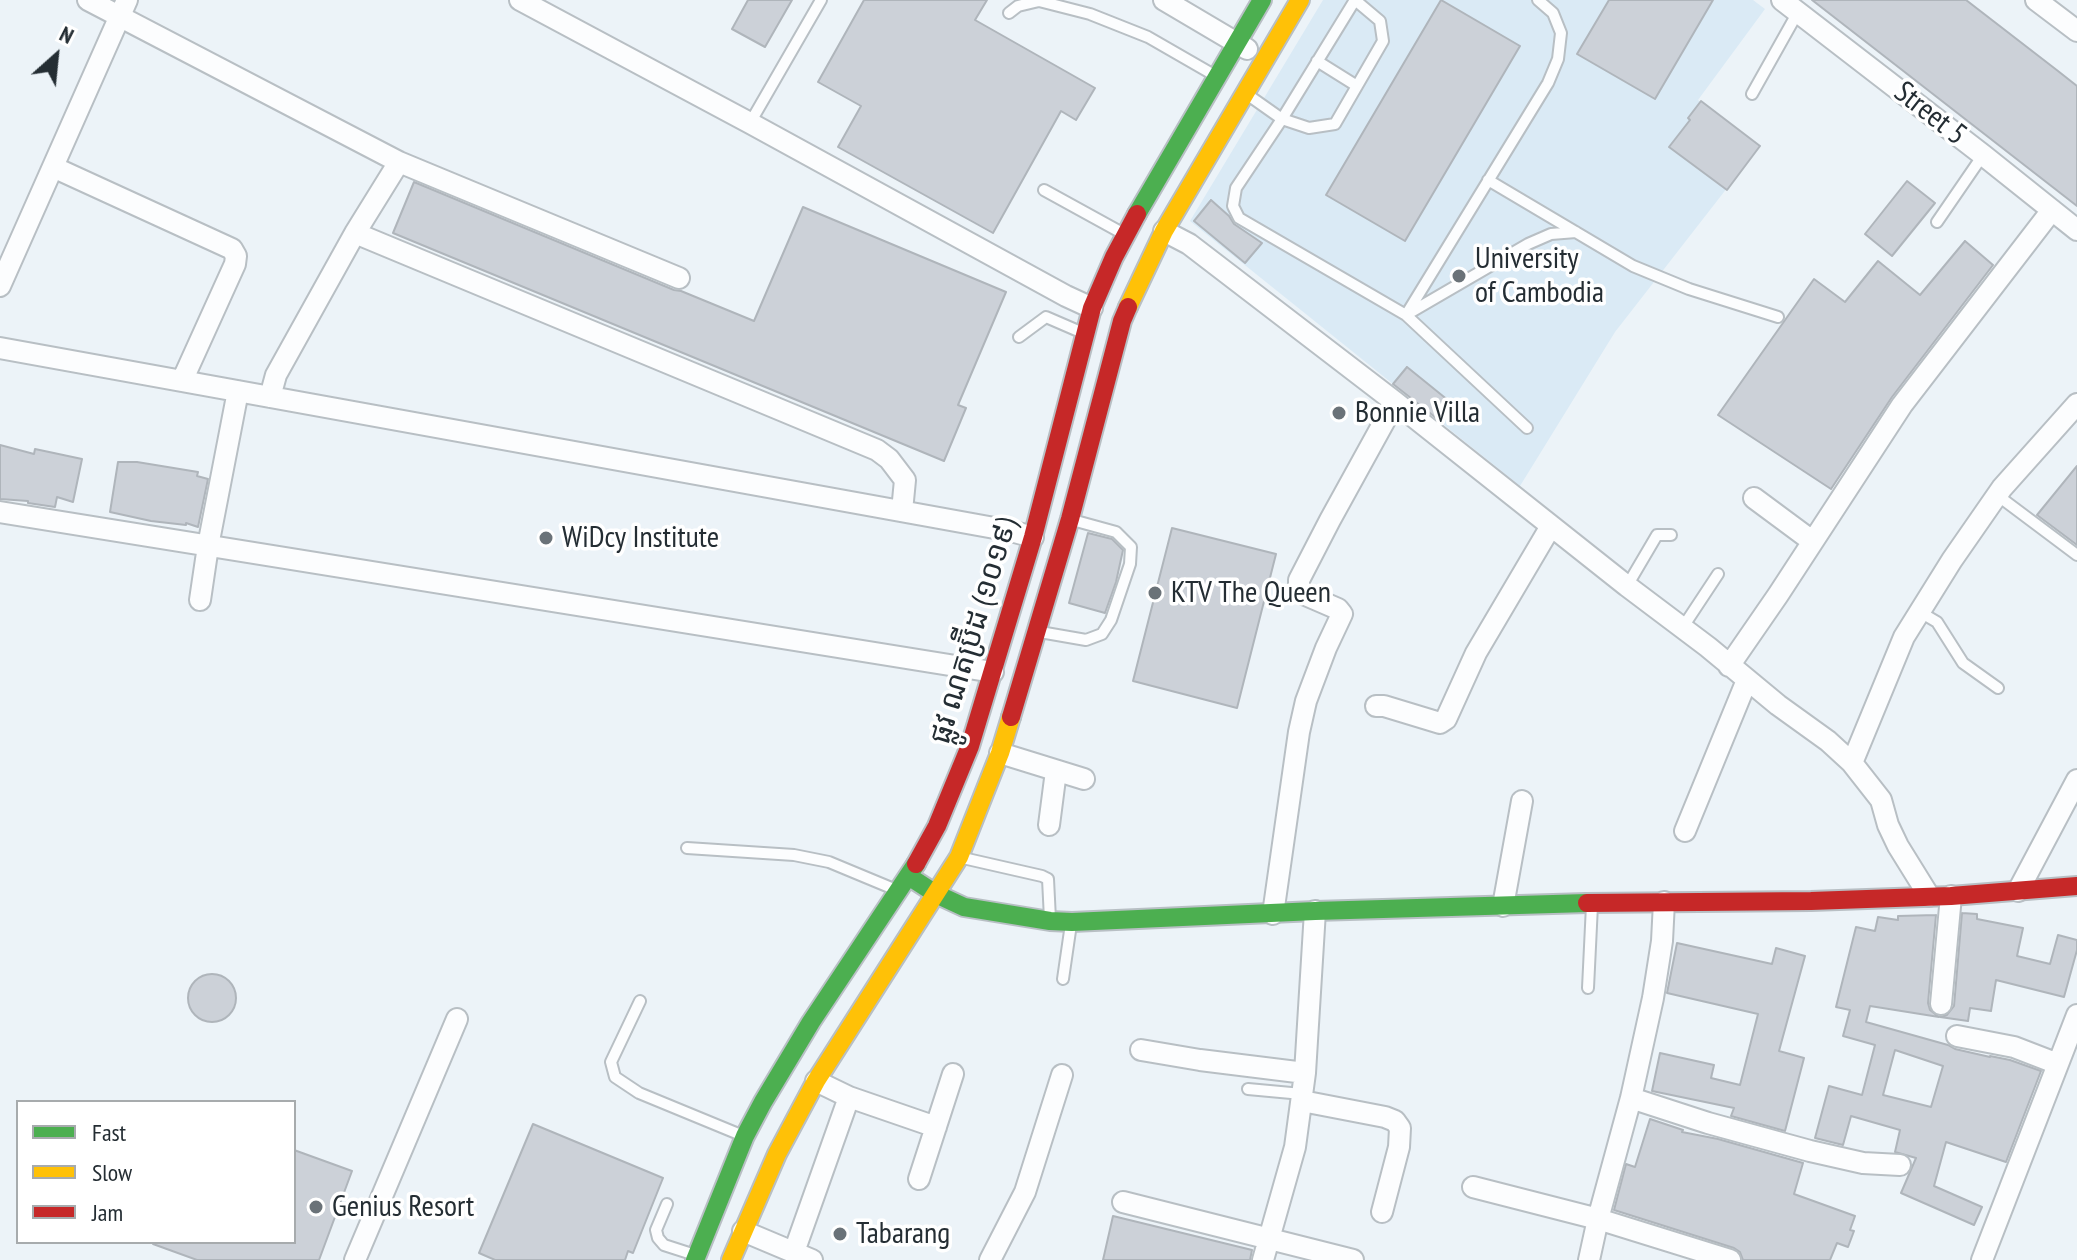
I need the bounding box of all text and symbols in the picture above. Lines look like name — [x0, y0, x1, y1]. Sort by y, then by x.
north arrow — [16, 16, 96, 96]
text: N — [55, 19, 79, 50]
street label: Street 5 — [1887, 75, 1973, 153]
place label: University of Cambodia — [1475, 241, 1604, 312]
marker: University of Cambodia — [1450, 267, 1468, 285]
place label: Bonnie Villa — [1355, 395, 1480, 431]
marker: Bonnie Villa — [1330, 404, 1348, 422]
street label: ផ្លូវ ណតប្រ៊ីដ (១០១៩) — [922, 514, 1026, 748]
place label: WiDcy Institute — [562, 520, 719, 556]
marker: WiDcy Institute — [537, 529, 555, 547]
place label: KTV The Queen — [1171, 575, 1331, 611]
marker: KTV The Queen — [1146, 584, 1164, 602]
legend — [16, 1100, 296, 1244]
text: Fast — [92, 1117, 126, 1148]
text: Slow — [92, 1157, 132, 1188]
place label: Genius Resort — [332, 1189, 474, 1225]
text: Jam — [92, 1197, 123, 1228]
marker: Genius Resort — [307, 1198, 325, 1216]
place label: Tabarang — [856, 1216, 950, 1252]
marker: Tabarang — [831, 1225, 849, 1243]

